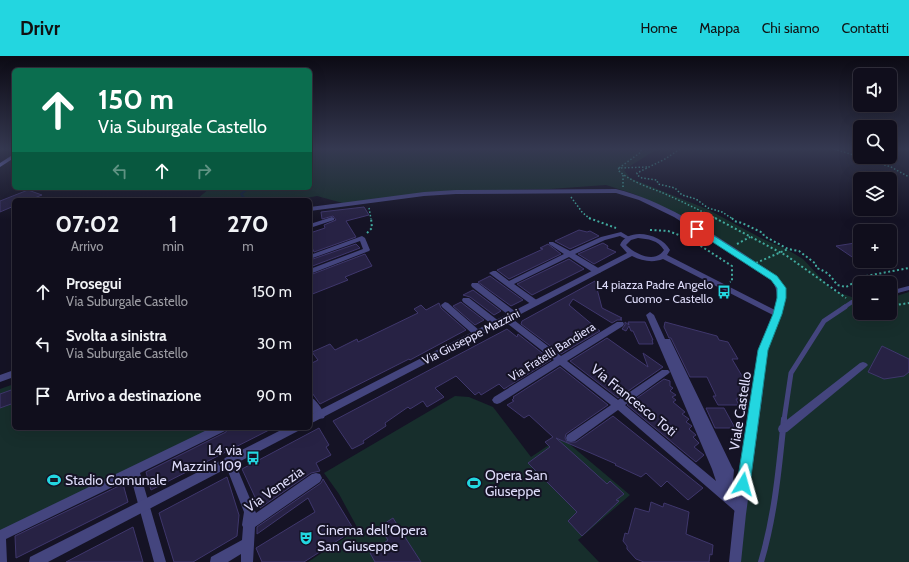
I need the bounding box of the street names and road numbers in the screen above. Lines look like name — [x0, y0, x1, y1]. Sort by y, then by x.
street label: Via Giuseppe Mazzini — [419, 305, 522, 368]
street label: Via Fratelli Bandiera — [506, 319, 598, 384]
street label: Via Francesco Toti — [587, 360, 681, 440]
street label: Viale Castello — [725, 370, 755, 452]
street label: Via Venezia — [241, 462, 307, 516]

